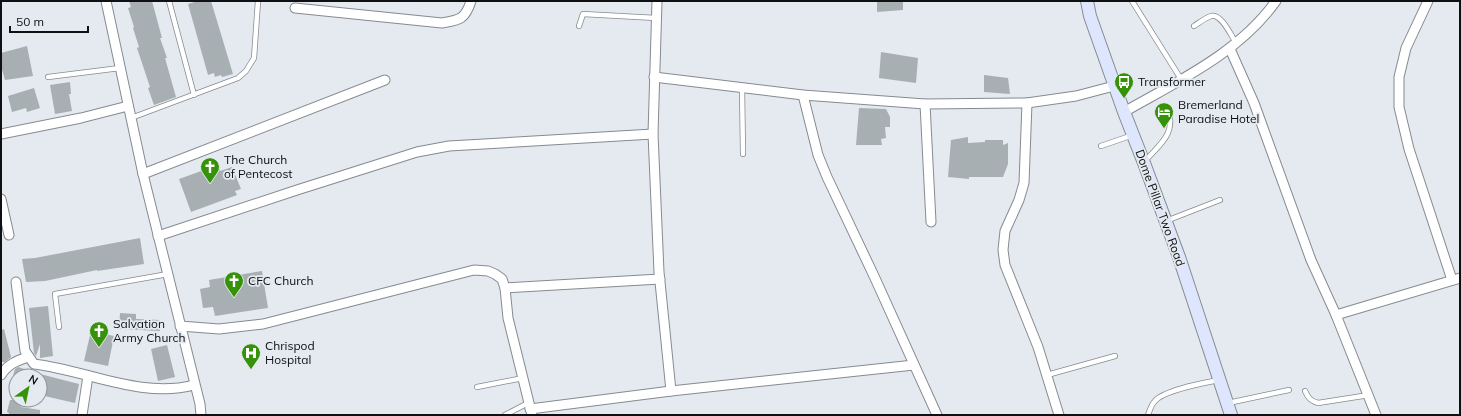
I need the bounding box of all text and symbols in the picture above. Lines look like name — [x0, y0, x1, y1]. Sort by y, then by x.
scale bar — [10, 8, 88, 34]
text: 50 m — [16, 14, 44, 29]
bus stop icon: Transformer — [1113, 71, 1135, 99]
place label: Transformer — [1138, 74, 1206, 89]
place label: Bremerland Paradise Hotel — [1178, 97, 1259, 126]
hotel icon: Bremerland Paradise Hotel — [1153, 101, 1175, 129]
street label: Dome Pillar Two Road — [1132, 147, 1189, 268]
place label: The Church of Pentecost — [224, 152, 293, 181]
church icon: The Church of Pentecost — [199, 156, 221, 184]
church icon: CFC Church — [223, 270, 245, 298]
place label: CFC Church — [248, 273, 314, 288]
place label: Salvation Army Church — [113, 316, 186, 345]
church icon: Salvation Army Church — [88, 320, 110, 348]
place label: Chrispod Hospital — [265, 338, 315, 367]
hospital icon: Chrispod Hospital — [240, 342, 262, 370]
north arrow — [8, 368, 48, 408]
text: N — [26, 371, 41, 388]

